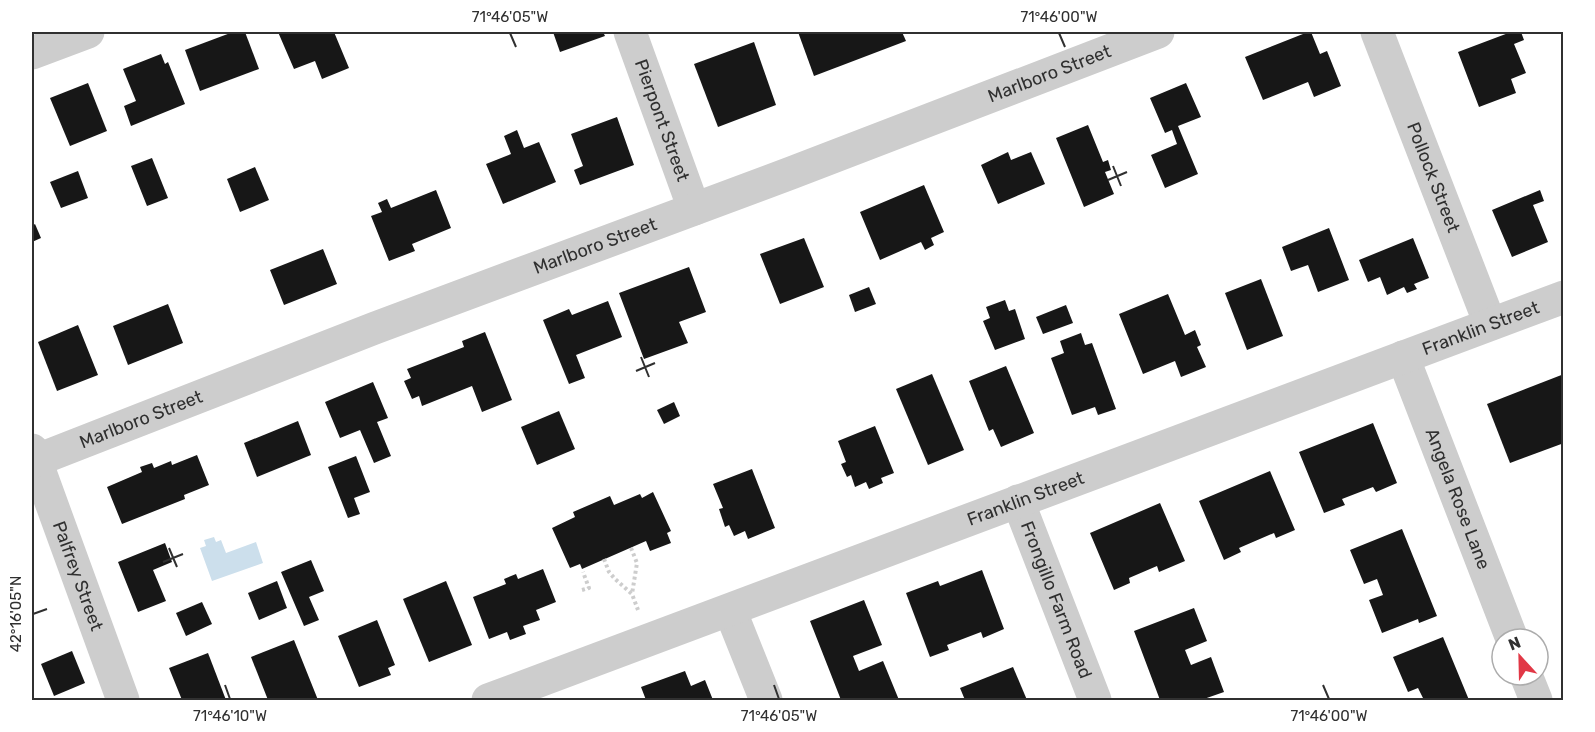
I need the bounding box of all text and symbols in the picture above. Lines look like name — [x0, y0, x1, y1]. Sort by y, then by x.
text: 71°46'05"W — [472, 8, 548, 26]
text: 71°46'00"W — [1020, 8, 1098, 26]
street label: Marlboro Street — [985, 40, 1114, 107]
street label: Pierpont Street — [630, 56, 694, 184]
street label: Pollock Street — [1402, 119, 1465, 236]
street label: Marlboro Street — [530, 213, 660, 279]
street label: Franklin Street — [1419, 296, 1542, 360]
street label: Marlboro Street — [76, 386, 206, 453]
street label: Angela Rose Lane — [1421, 425, 1495, 572]
street label: Franklin Street — [964, 467, 1087, 531]
street label: Palfrey Street — [48, 518, 108, 634]
street label: Frongillo Farm Road — [1016, 518, 1097, 682]
text: 42°16'05"N — [7, 576, 25, 652]
north arrow — [1490, 627, 1550, 687]
text: N — [1506, 633, 1523, 655]
text: 71°46'10"W — [193, 707, 267, 725]
text: 71°46'05"W — [741, 707, 817, 725]
text: 71°46'00"W — [1290, 707, 1368, 725]

